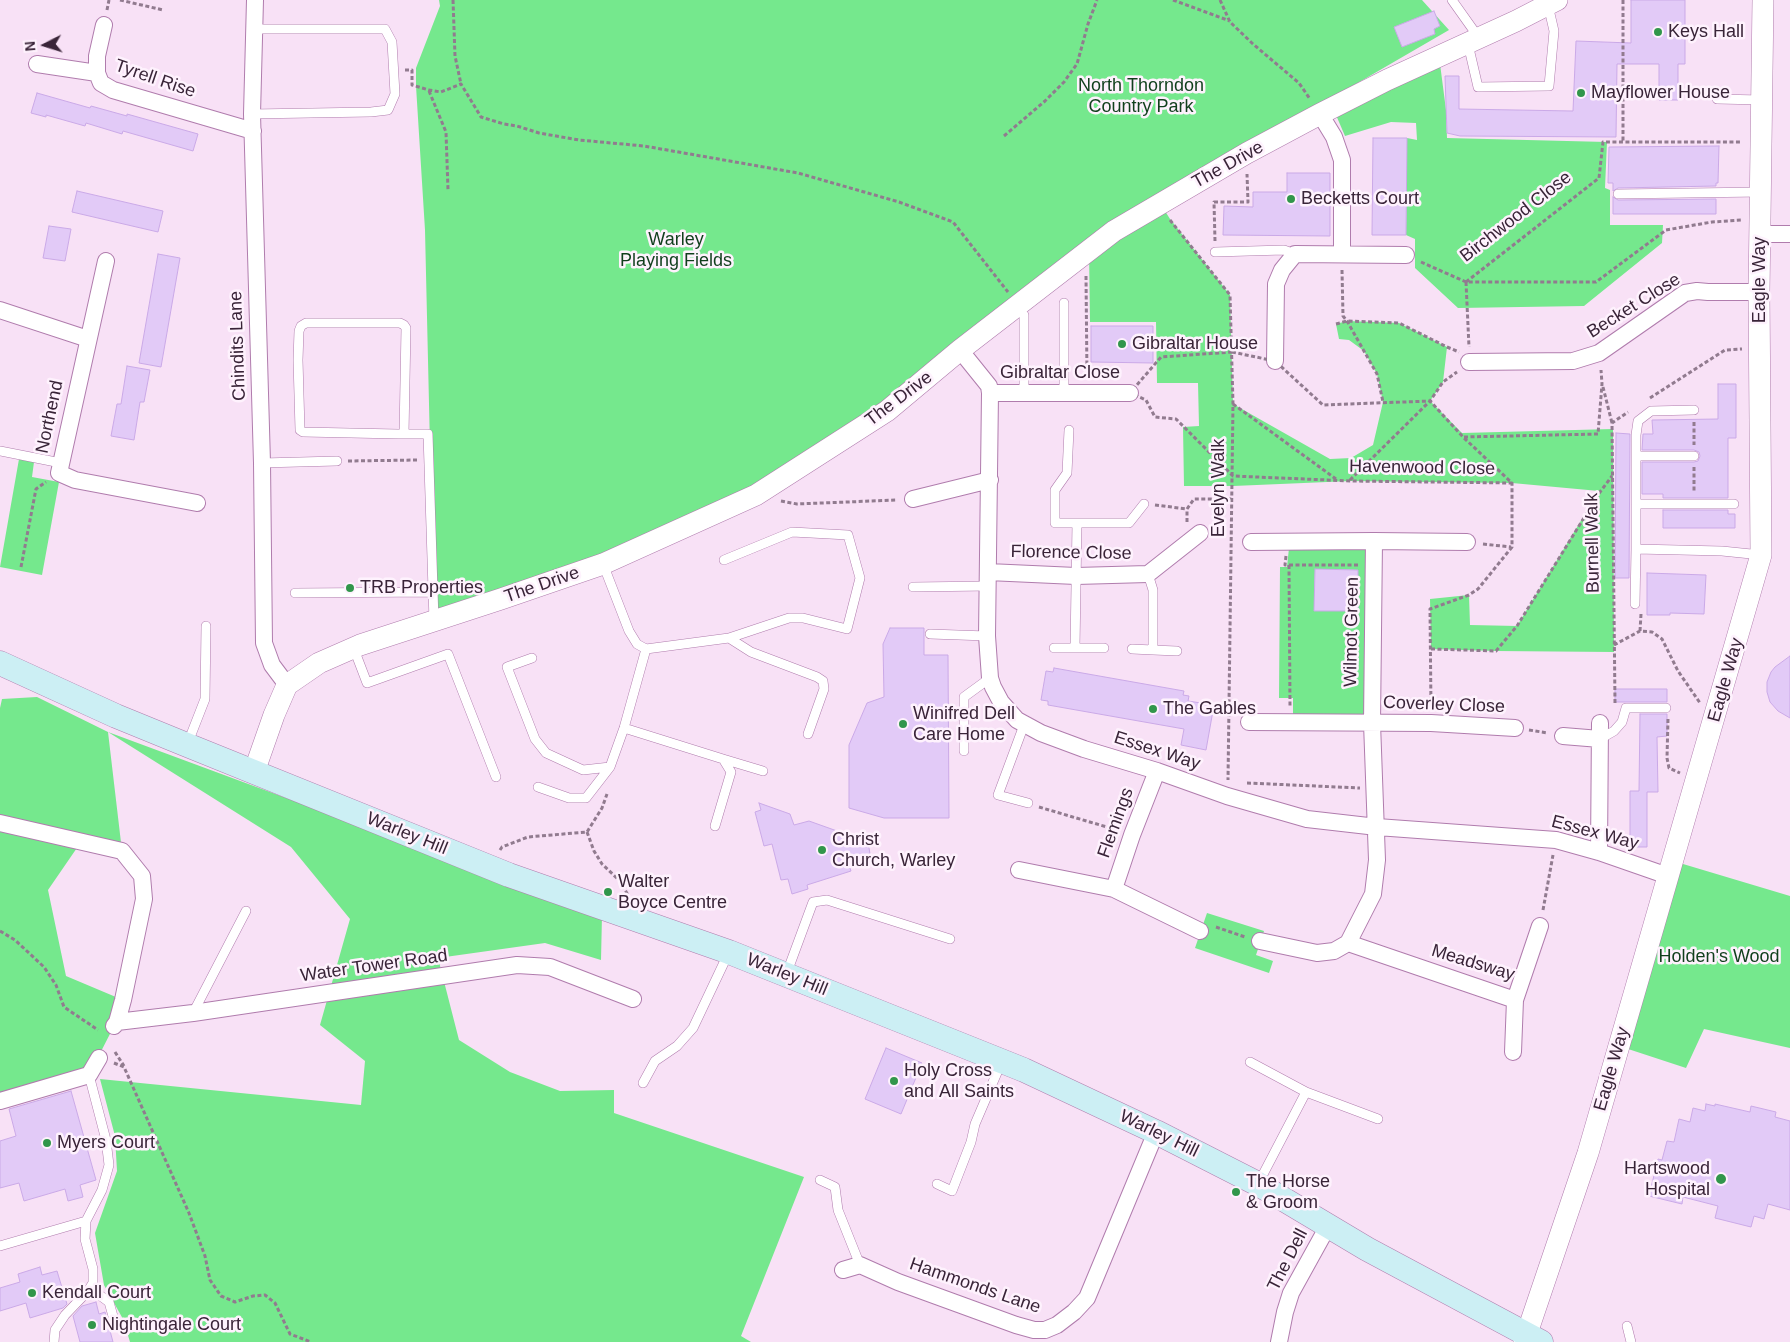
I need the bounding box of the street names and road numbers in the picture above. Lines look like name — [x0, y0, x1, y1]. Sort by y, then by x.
street label: Tyrell Rise — [112, 55, 198, 103]
street label: The Drive — [1189, 137, 1267, 193]
street label: Birchwood Close — [1456, 167, 1576, 267]
street label: Eagle Way — [1749, 237, 1771, 323]
street label: Becket Close — [1583, 269, 1685, 343]
street label: Chindits Lane — [225, 291, 251, 401]
street label: Gibraltar Close — [1000, 362, 1120, 384]
street label: The Drive — [861, 367, 937, 431]
street label: Northend — [32, 379, 68, 455]
street label: Evelyn Walk — [1208, 439, 1230, 537]
street label: Havenwood Close — [1349, 456, 1495, 480]
street label: Burnell Walk — [1581, 493, 1605, 593]
street label: Florence Close — [1010, 541, 1132, 565]
street label: The Drive — [502, 562, 582, 608]
street label: Wilmot Green — [1340, 577, 1364, 687]
street label: Eagle Way — [1704, 636, 1748, 724]
street label: Coverley Close — [1383, 692, 1505, 718]
street label: Essex Way — [1111, 727, 1203, 775]
street label: Flemings — [1093, 785, 1139, 861]
street label: Warley Hill — [363, 808, 451, 860]
street label: Essex Way — [1549, 811, 1641, 855]
street label: Meadsway — [1429, 940, 1517, 986]
street label: Water Tower Road — [299, 945, 449, 987]
street label: Warley Hill — [743, 949, 831, 1001]
street label: Eagle Way — [1590, 1025, 1634, 1113]
street label: Warley Hill — [1116, 1106, 1202, 1162]
street label: The Dell — [1263, 1225, 1313, 1295]
street label: Hammonds Lane — [907, 1253, 1043, 1319]

